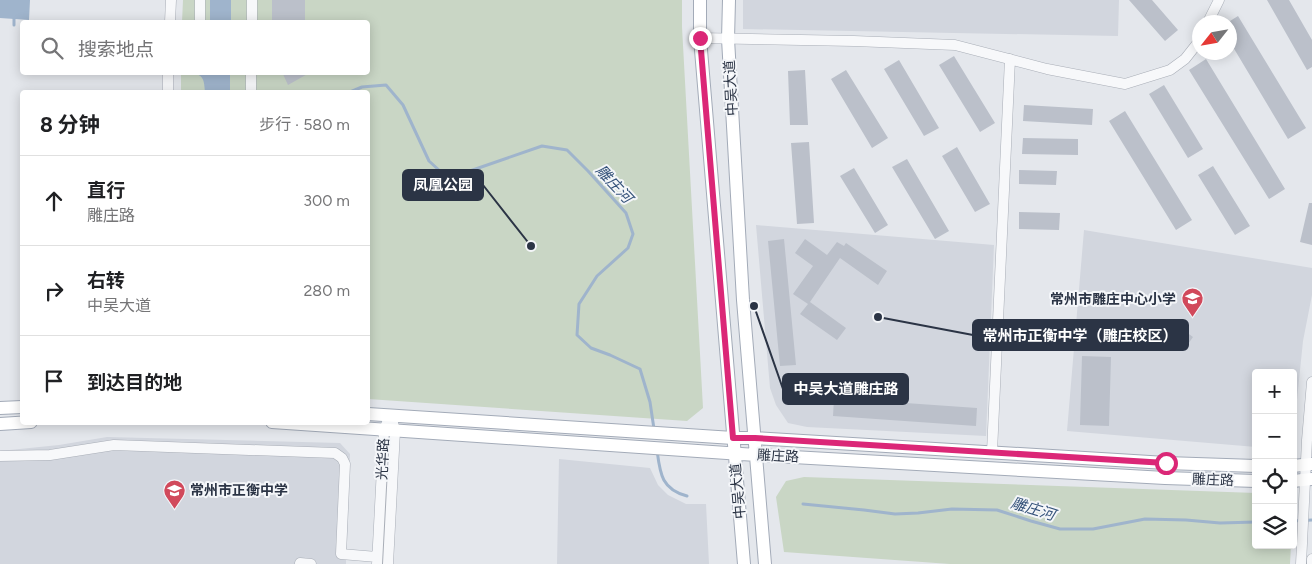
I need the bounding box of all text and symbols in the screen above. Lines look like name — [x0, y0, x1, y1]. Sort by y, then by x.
north arrow — [1192, 15, 1237, 60]
search box — [20, 20, 370, 75]
route end — [689, 27, 712, 50]
icon: search — [38, 34, 66, 62]
text: 搜索地点 — [78, 38, 154, 61]
street label: 中吴大道 — [721, 60, 741, 116]
text: 8 分钟 — [40, 112, 100, 137]
text: 步行 · 580 m — [259, 115, 350, 134]
water label: 雕庄河 — [592, 161, 638, 209]
callout: 凤凰公园 — [403, 170, 483, 200]
text: 凤凰公园 — [413, 176, 473, 194]
text: 直行 — [87, 179, 125, 202]
icon: ahead — [40, 187, 68, 215]
text: 300 m — [303, 191, 350, 210]
text: 雕庄路 — [87, 206, 135, 225]
text: 右转 — [87, 269, 125, 292]
icon: right — [40, 277, 68, 305]
text: 280 m — [303, 281, 350, 300]
school or university icon: 常州市雕庄中心小学 — [1180, 287, 1204, 318]
place label: 常州市雕庄中心小学 — [1050, 291, 1176, 308]
text: 中吴大道 — [87, 296, 151, 315]
callout: 常州市正衡中学（雕庄校区） — [973, 320, 1188, 350]
text: 常州市正衡中学（雕庄校区） — [982, 327, 1178, 345]
icon: arrive — [40, 367, 68, 395]
map controls — [1252, 369, 1297, 549]
button: + — [1252, 369, 1297, 414]
text: 到达目的地 — [87, 371, 182, 394]
callout: 中吴大道雕庄路 — [783, 374, 908, 404]
text: 中吴大道雕庄路 — [793, 380, 899, 398]
button: − — [1252, 414, 1297, 459]
street label: 光华路 — [373, 438, 393, 480]
street label: 雕庄路 — [757, 446, 799, 466]
route start — [1155, 452, 1178, 475]
button: locate — [1252, 459, 1297, 504]
street label: 中吴大道 — [727, 462, 749, 520]
street label: 雕庄路 — [1192, 471, 1234, 489]
school or university icon: 常州市正衡中学 — [162, 478, 186, 509]
place label: 常州市正衡中学 — [190, 482, 288, 499]
water label: 雕庄河 — [1009, 494, 1060, 525]
button: layers — [1252, 504, 1297, 549]

